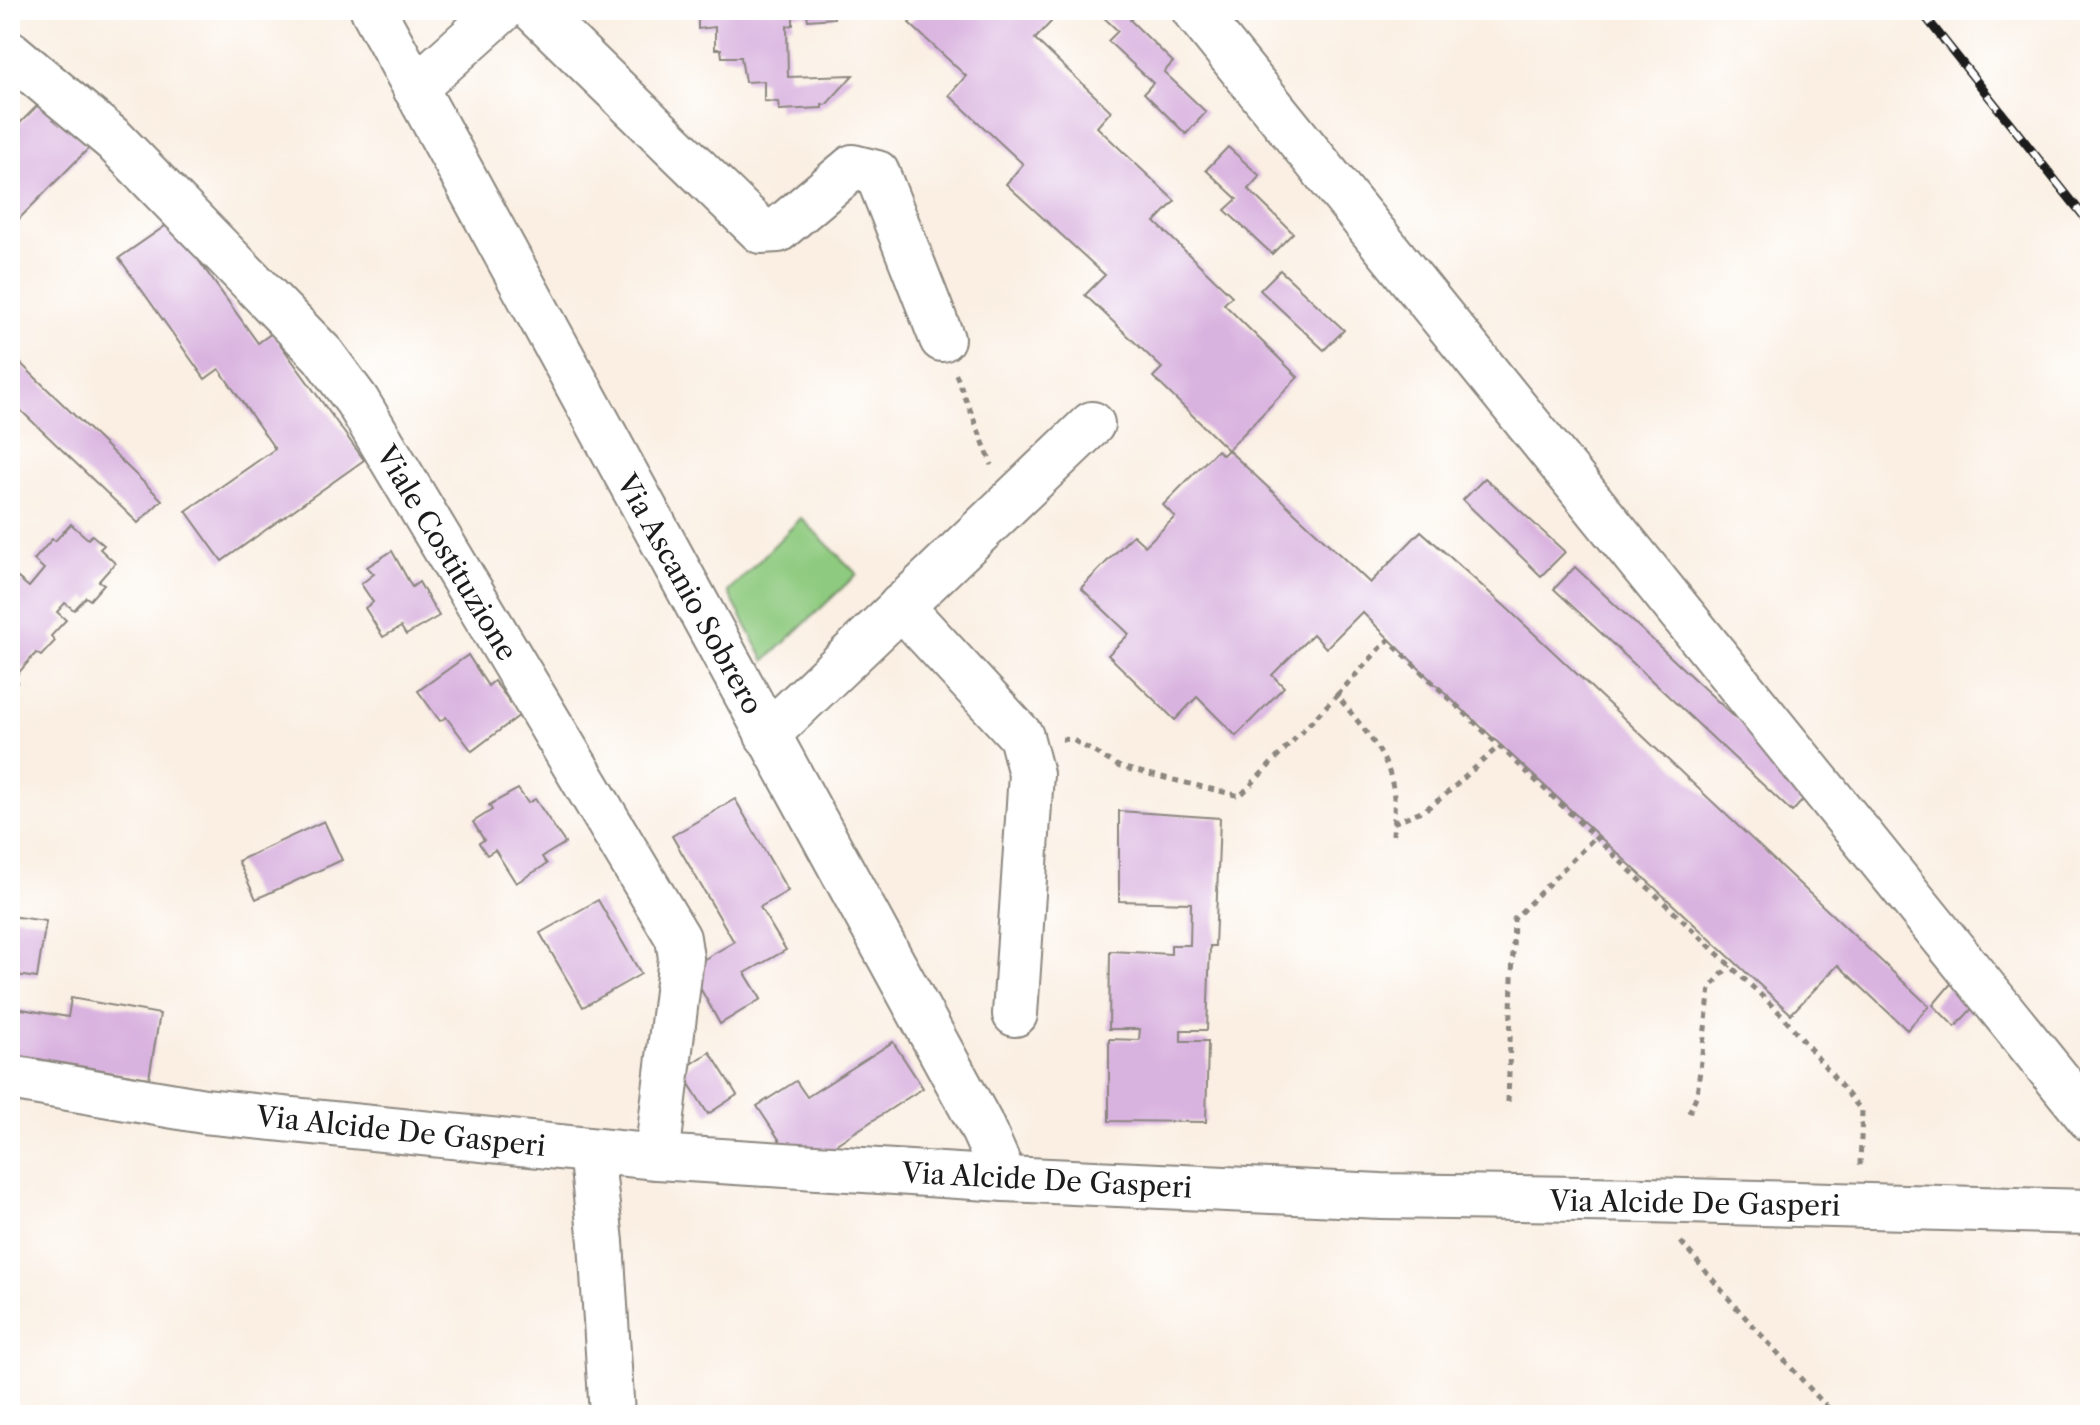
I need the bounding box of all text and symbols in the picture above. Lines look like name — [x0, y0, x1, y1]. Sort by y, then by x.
street label: Viale Costituzione — [369, 439, 525, 667]
street label: Via Ascanio Sobrero — [609, 467, 770, 720]
street label: Via Alcide De Gasperi — [254, 1099, 547, 1163]
street label: Via Alcide De Gasperi — [900, 1155, 1193, 1205]
street label: Via Alcide De Gasperi — [1548, 1183, 1841, 1223]

